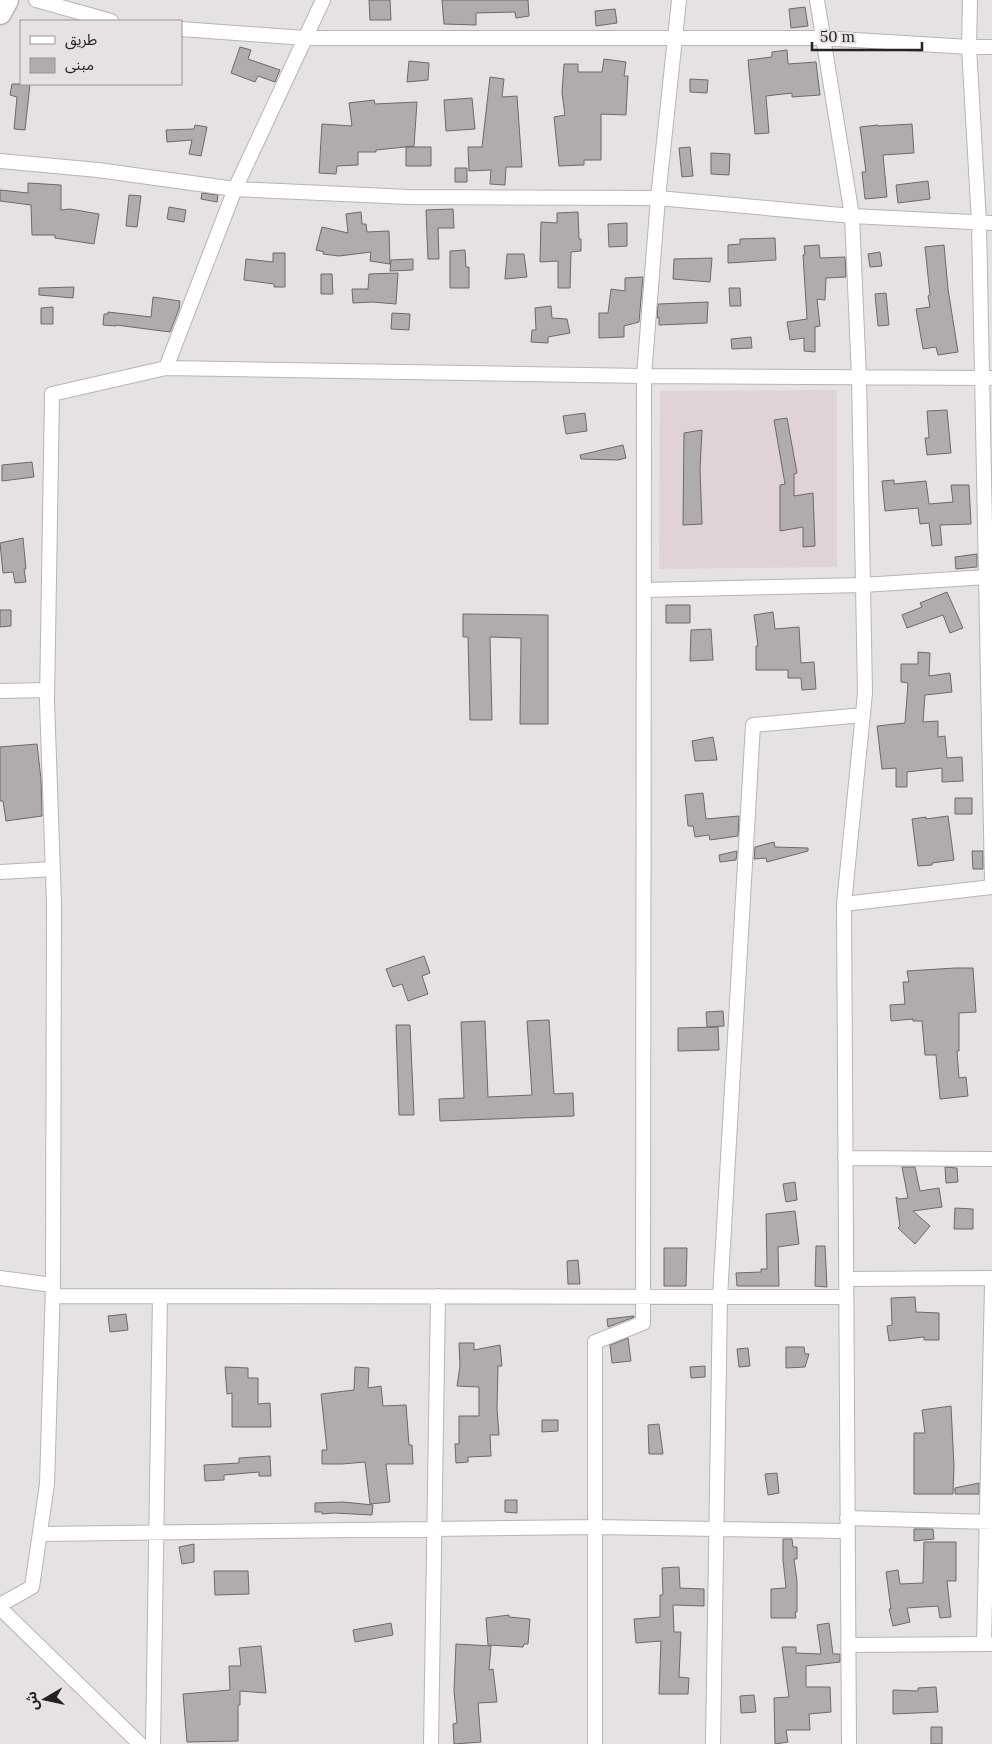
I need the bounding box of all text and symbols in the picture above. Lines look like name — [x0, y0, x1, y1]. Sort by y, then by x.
legend — [20, 20, 182, 85]
scale bar — [812, 20, 922, 52]
text: 50 m — [820, 27, 855, 46]
text: طريق — [65, 30, 97, 50]
text: مبنى — [65, 55, 94, 74]
north arrow — [20, 1674, 70, 1724]
text: ش — [22, 1690, 43, 1712]

